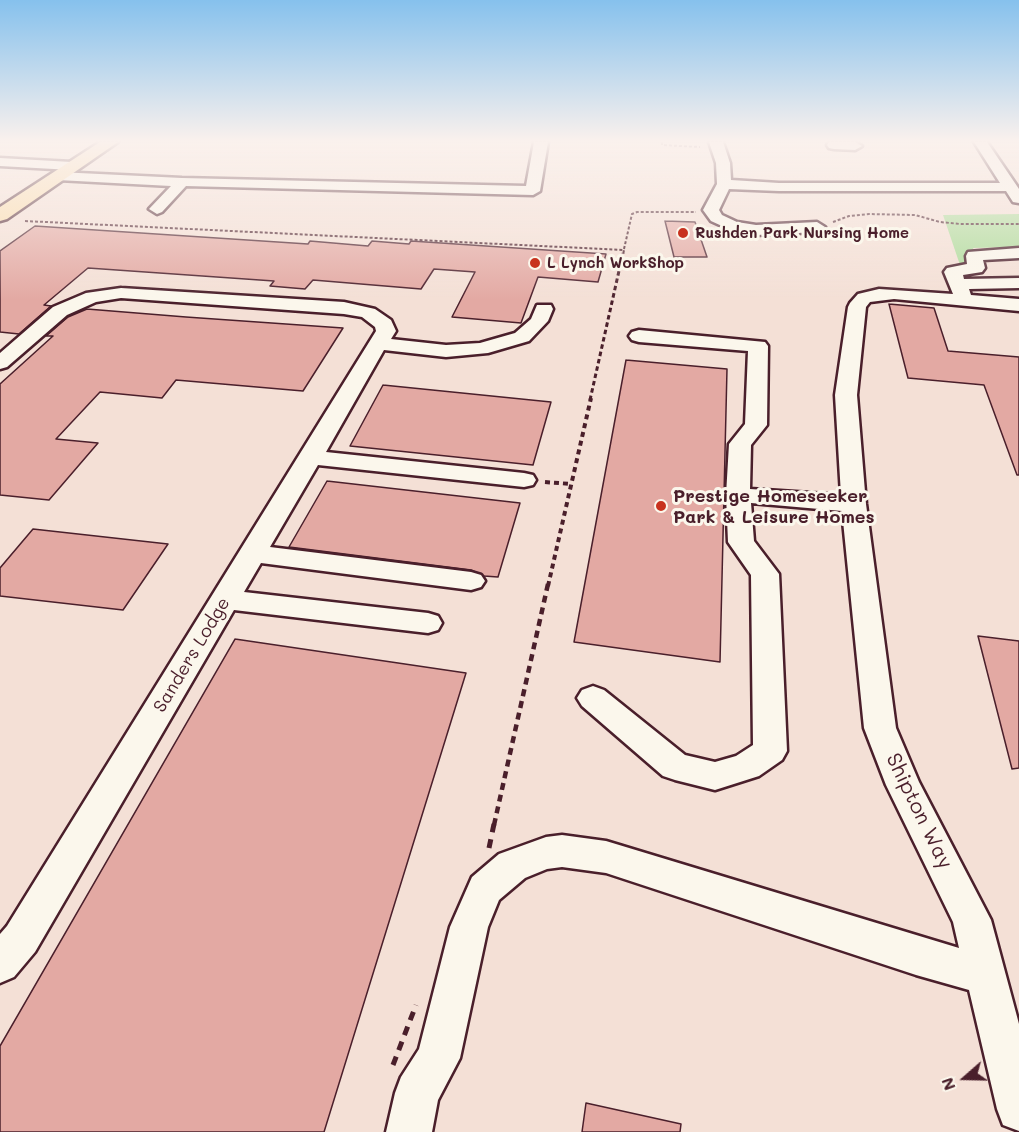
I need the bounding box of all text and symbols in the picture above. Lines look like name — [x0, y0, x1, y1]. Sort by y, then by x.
place label: Rushden Park Nursing Home — [695, 224, 909, 242]
marker: Rushden Park Nursing Home — [676, 226, 690, 240]
place label: L Lynch WorkShop — [547, 254, 684, 272]
marker: L Lynch WorkShop — [528, 256, 542, 270]
place label: Prestige Homeseeker Park & Leisure Homes — [673, 485, 875, 528]
marker: Prestige Homeseeker Park & Leisure Homes — [654, 499, 668, 513]
street label: Sanders Lodge — [149, 593, 235, 717]
street label: Shipton Way — [880, 749, 958, 873]
north arrow — [935, 1048, 995, 1108]
text: N — [936, 1075, 960, 1094]

